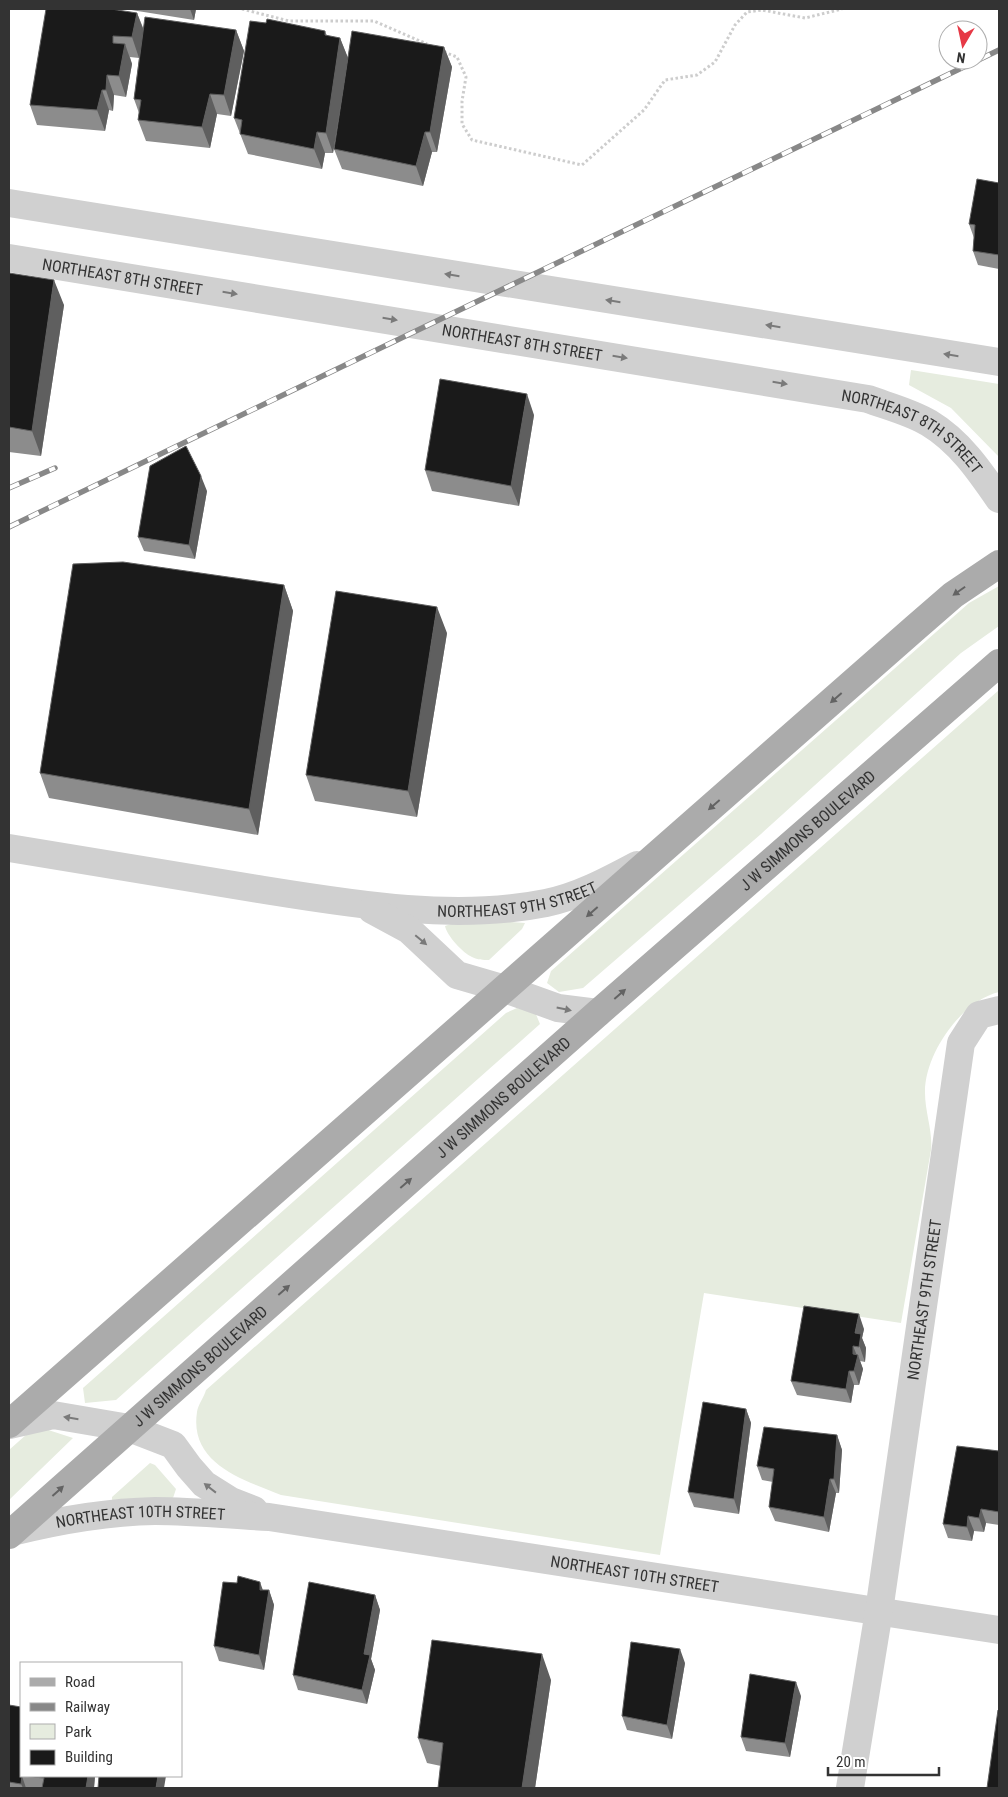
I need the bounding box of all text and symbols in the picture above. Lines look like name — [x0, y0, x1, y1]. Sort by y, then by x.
north arrow — [938, 20, 988, 70]
text: N — [955, 49, 966, 66]
street label: NORTHEAST 8TH STREET — [41, 255, 204, 300]
one-way arrow — [444, 271, 460, 279]
one-way arrow — [222, 290, 238, 298]
one-way arrow — [605, 296, 621, 304]
one-way arrow — [382, 316, 398, 324]
street label: NORTHEAST 8TH STREET — [440, 320, 604, 365]
one-way arrow — [765, 322, 781, 330]
one-way arrow — [943, 350, 959, 358]
one-way arrow — [612, 353, 628, 361]
one-way arrow — [772, 379, 788, 387]
street label: NORTHEAST 8TH STREET — [840, 386, 986, 477]
one-way arrow — [952, 587, 966, 596]
one-way arrow — [829, 692, 842, 703]
street label: J W SIMMONS BOULEVARD — [736, 766, 879, 895]
one-way arrow — [709, 799, 721, 811]
street label: NORTHEAST 9TH STREET — [437, 878, 600, 921]
one-way arrow — [586, 907, 599, 918]
one-way arrow — [415, 934, 427, 945]
one-way arrow — [614, 989, 626, 1000]
one-way arrow — [556, 1005, 571, 1013]
street label: J W SIMMONS BOULEVARD — [432, 1033, 574, 1162]
one-way arrow — [400, 1177, 413, 1188]
street label: NORTHEAST 9TH STREET — [903, 1218, 945, 1381]
one-way arrow — [278, 1284, 290, 1296]
street label: J W SIMMONS BOULEVARD — [129, 1302, 271, 1431]
one-way arrow — [63, 1414, 79, 1422]
one-way arrow — [203, 1483, 217, 1493]
one-way arrow — [52, 1485, 64, 1497]
street label: NORTHEAST 10TH STREET — [54, 1502, 226, 1532]
street label: NORTHEAST 10TH STREET — [549, 1552, 720, 1596]
legend — [20, 1662, 182, 1777]
text: Road — [65, 1673, 95, 1691]
text: Railway — [65, 1698, 110, 1716]
text: Park — [65, 1723, 92, 1741]
scale bar — [828, 1744, 939, 1776]
text: Building — [65, 1748, 113, 1766]
text: 20 m — [836, 1753, 866, 1771]

